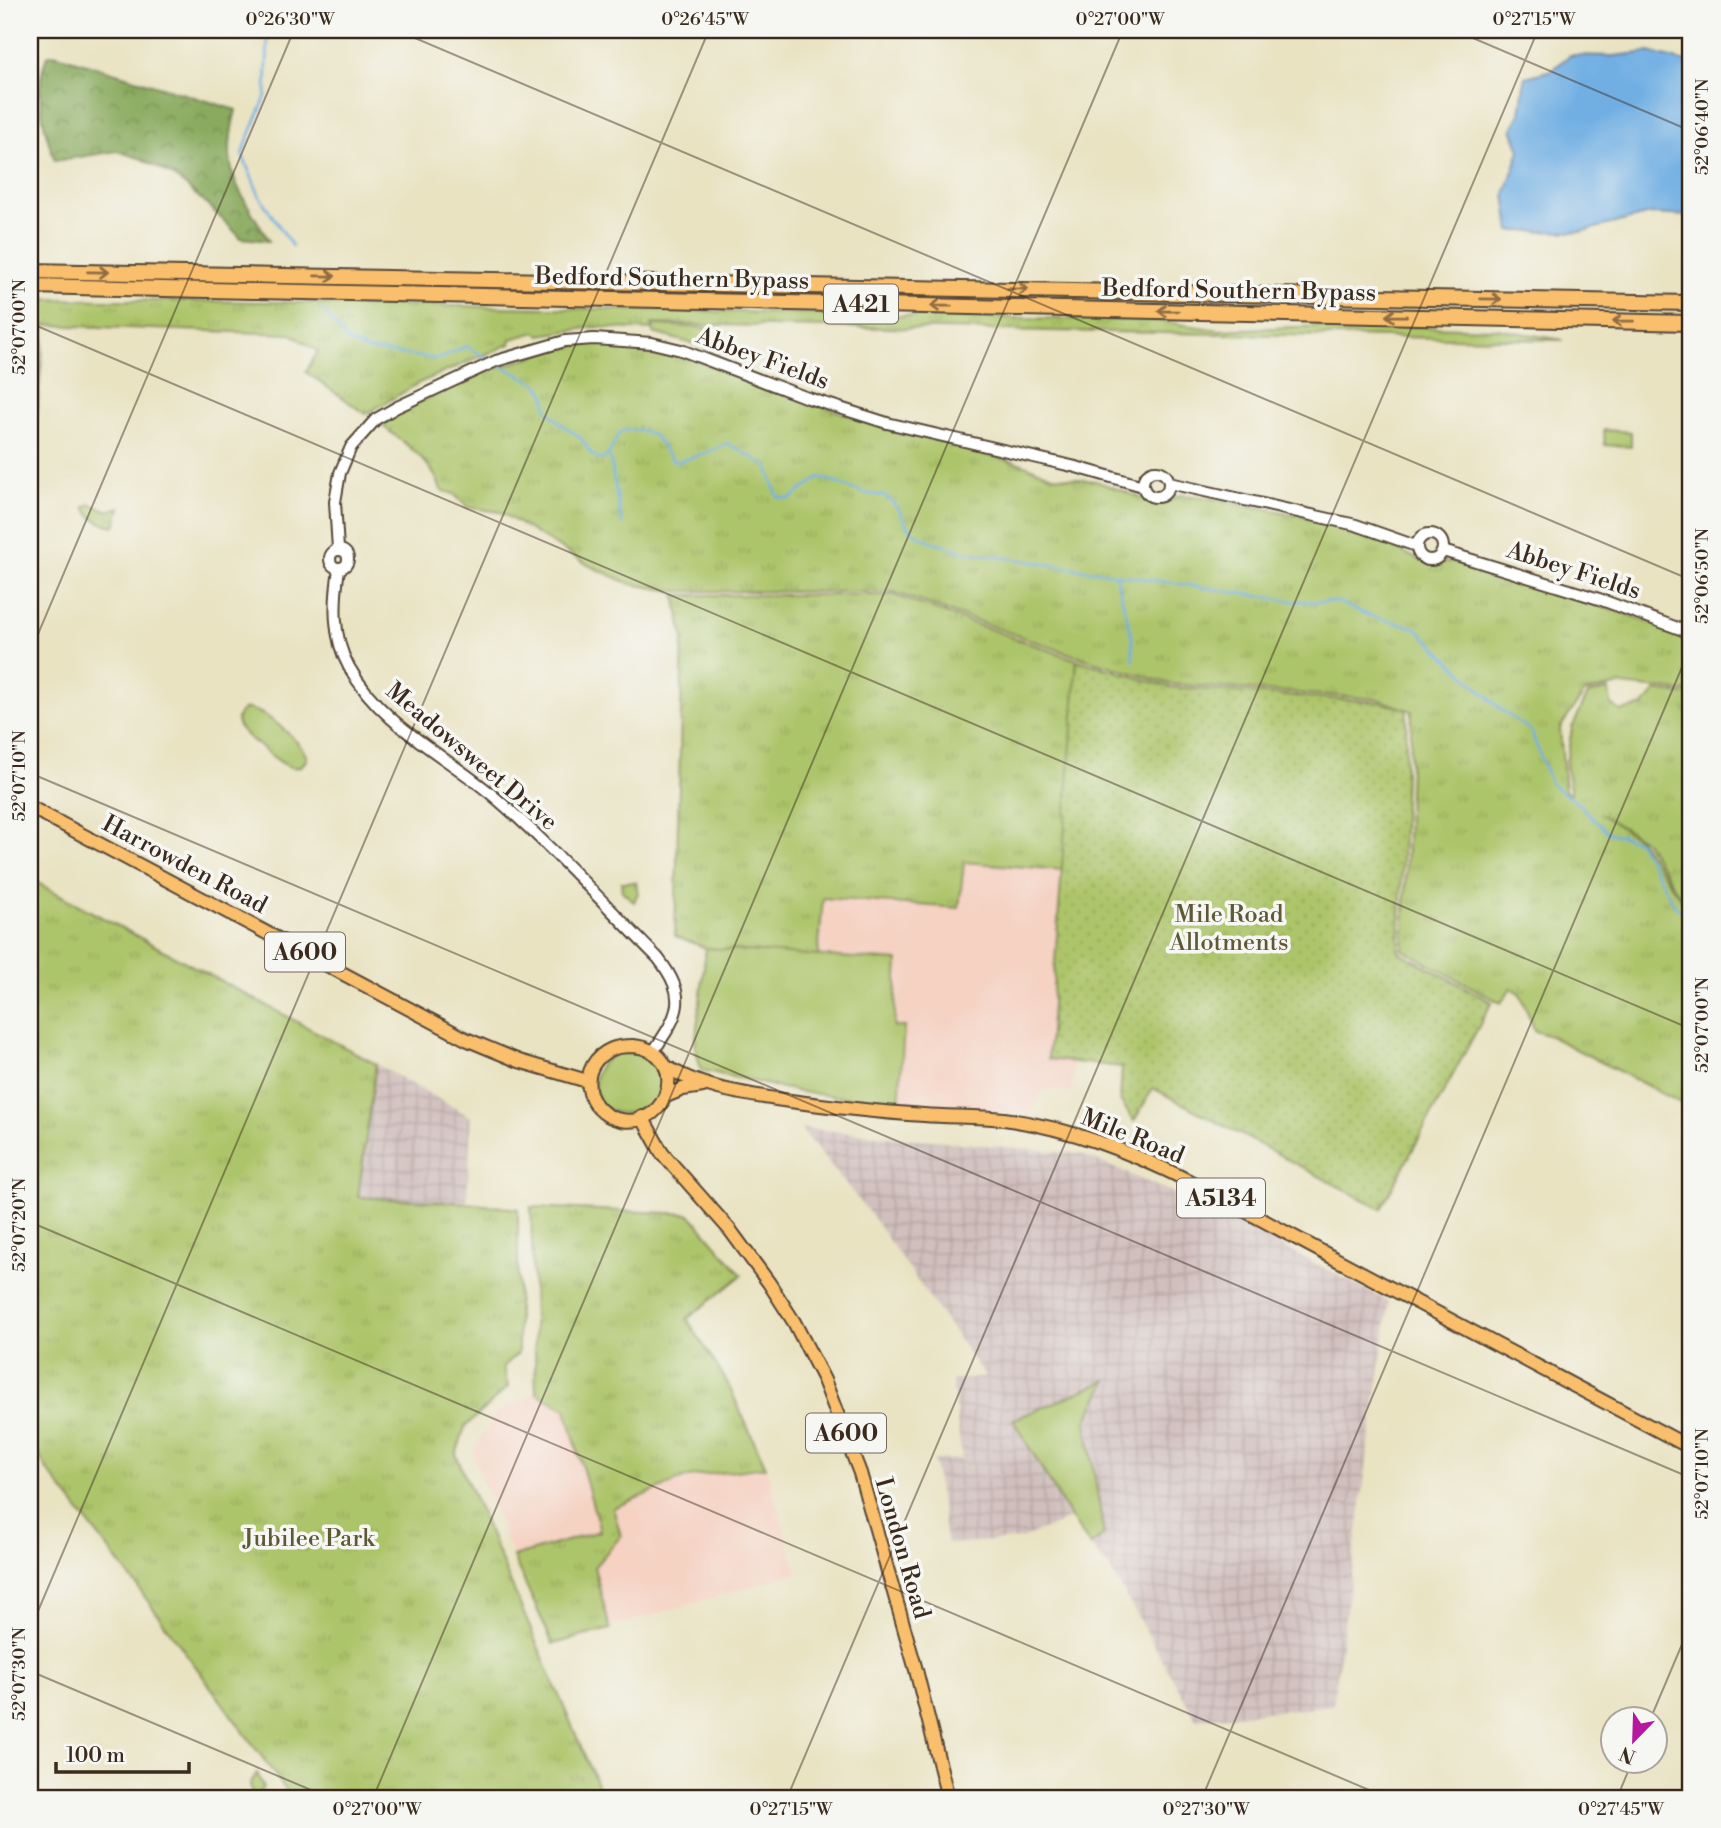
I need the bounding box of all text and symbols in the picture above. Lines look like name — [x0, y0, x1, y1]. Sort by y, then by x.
text: 0°26'30"W — [246, 8, 335, 31]
text: 0°26'45"W — [661, 8, 750, 31]
text: 0°27'00"W — [1075, 8, 1165, 31]
text: 0°27'15"W — [1493, 8, 1576, 31]
text: 52°06'40"N — [1691, 78, 1714, 175]
street label: Bedford Southern Bypass — [534, 262, 809, 296]
one-way arrow — [86, 265, 109, 279]
one-way arrow — [314, 269, 337, 283]
street label: Bedford Southern Bypass — [1101, 274, 1376, 308]
text: 52°07'00"N — [8, 278, 31, 375]
one-way arrow — [1007, 283, 1030, 296]
road number: A421 — [824, 284, 898, 324]
one-way arrow — [1479, 292, 1502, 305]
one-way arrow — [929, 299, 952, 313]
one-way arrow — [1157, 304, 1180, 318]
one-way arrow — [1384, 310, 1407, 323]
one-way arrow — [1612, 315, 1635, 328]
street label: Abbey Fields — [691, 321, 833, 397]
text: 52°06'50"N — [1691, 527, 1714, 624]
street label: Abbey Fields — [1502, 535, 1644, 607]
street label: Meadowsweet Drive — [379, 676, 563, 837]
text: 52°07'10"N — [8, 730, 31, 822]
street label: Harrowden Road — [97, 809, 272, 921]
park label: Mile Road Allotments — [1169, 900, 1288, 958]
road number: A600 — [265, 932, 345, 972]
text: 52°07'00"N — [1691, 976, 1714, 1073]
street label: Mile Road — [1076, 1103, 1189, 1171]
text: 52°07'20"N — [8, 1177, 31, 1272]
road number: A5134 — [1177, 1178, 1265, 1218]
road number: A600 — [806, 1414, 886, 1452]
text: 52°07'10"N — [1691, 1428, 1714, 1520]
street label: London Road — [868, 1474, 937, 1623]
park label: Jubilee Park — [242, 1524, 376, 1554]
text: 52°07'30"N — [8, 1626, 31, 1721]
north arrow — [1598, 1706, 1668, 1776]
scale bar — [56, 1730, 189, 1774]
text: N — [1616, 1741, 1639, 1769]
text: 100 m — [66, 1743, 125, 1769]
text: 0°27'00"W — [332, 1798, 422, 1821]
text: 0°27'15"W — [750, 1798, 833, 1821]
text: 0°27'30"W — [1162, 1798, 1250, 1821]
text: 0°27'45"W — [1578, 1798, 1665, 1821]

